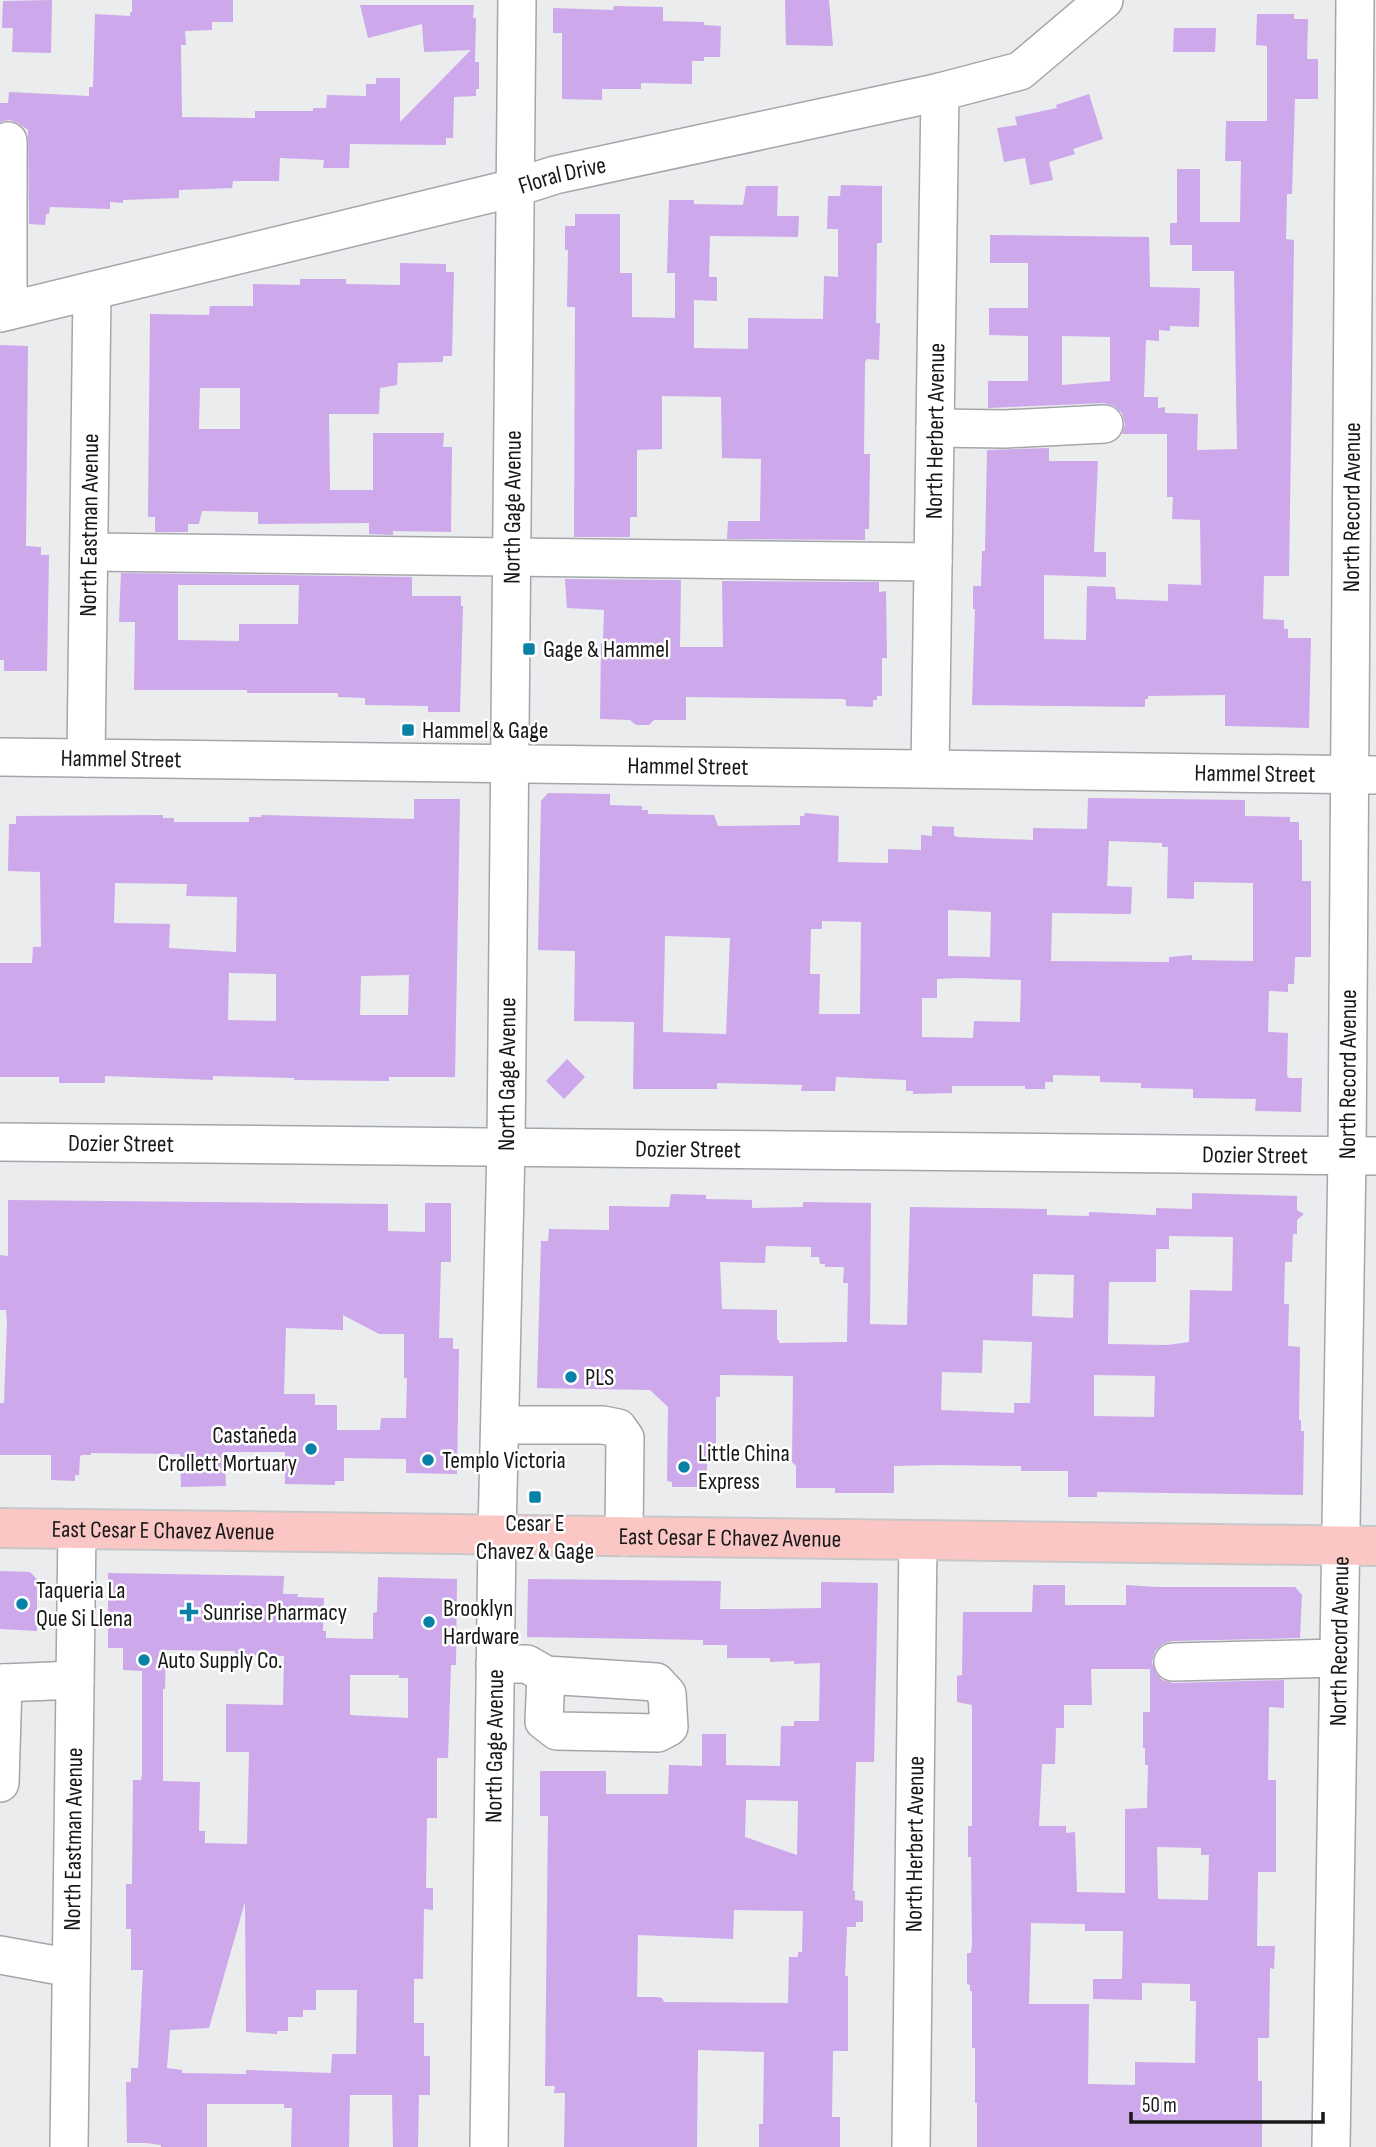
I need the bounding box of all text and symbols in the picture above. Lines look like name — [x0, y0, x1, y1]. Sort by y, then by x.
street label: Floral Drive — [515, 150, 609, 200]
street label: North Herbert Avenue — [919, 343, 951, 519]
street label: North Record Avenue — [1336, 422, 1367, 592]
street label: North Gage Avenue — [497, 430, 527, 584]
street label: North Eastman Avenue — [73, 433, 105, 617]
place label: Gage & Hammel — [543, 635, 669, 664]
marker: Gage & Hammel — [521, 641, 537, 657]
place label: Hammel & Gage — [422, 716, 548, 745]
marker: Hammel & Gage — [400, 722, 416, 738]
street label: Hammel Street — [60, 743, 182, 774]
street label: Hammel Street — [627, 751, 749, 781]
street label: Hammel Street — [1194, 758, 1316, 789]
street label: North Record Avenue — [1332, 989, 1363, 1159]
street label: North Gage Avenue — [491, 997, 522, 1151]
street label: Dozier Street — [68, 1128, 174, 1158]
street label: Dozier Street — [635, 1134, 741, 1164]
street label: Dozier Street — [1202, 1140, 1308, 1170]
place label: PLS — [585, 1363, 614, 1392]
marker: PLS — [563, 1369, 579, 1385]
place label: Castañeda Crollett Mortuary — [158, 1421, 297, 1478]
place label: Little China Express — [698, 1439, 790, 1496]
marker: Castañeda Crollett Mortuary — [303, 1441, 319, 1457]
place label: Templo Victoria — [442, 1446, 566, 1475]
marker: Templo Victoria — [420, 1452, 436, 1468]
marker: Little China Express — [676, 1459, 692, 1475]
marker: Cesar E Chavez & Gage — [527, 1489, 543, 1505]
place label: Cesar E Chavez & Gage — [476, 1509, 594, 1566]
street label: East Cesar E Chavez Avenue — [51, 1514, 275, 1546]
street label: East Cesar E Chavez Avenue — [618, 1522, 842, 1554]
street label: North Record Avenue — [1323, 1556, 1355, 1726]
place label: Taqueria La Que Si Llena — [36, 1576, 132, 1633]
place label: Brooklyn Hardware — [443, 1594, 520, 1651]
marker: Taqueria La Que Si Llena — [14, 1596, 30, 1612]
place label: Sunrise Pharmacy — [203, 1598, 347, 1627]
marker: Sunrise Pharmacy — [181, 1604, 197, 1620]
marker: Brooklyn Hardware — [421, 1614, 437, 1630]
place label: Auto Supply Co. — [157, 1646, 283, 1675]
marker: Auto Supply Co. — [136, 1652, 152, 1668]
street label: North Gage Avenue — [479, 1669, 510, 1823]
street label: North Eastman Avenue — [57, 1747, 89, 1931]
street label: North Herbert Avenue — [899, 1756, 930, 1932]
scale bar — [1131, 2080, 1324, 2124]
text: 50 m — [1142, 2093, 1177, 2118]

